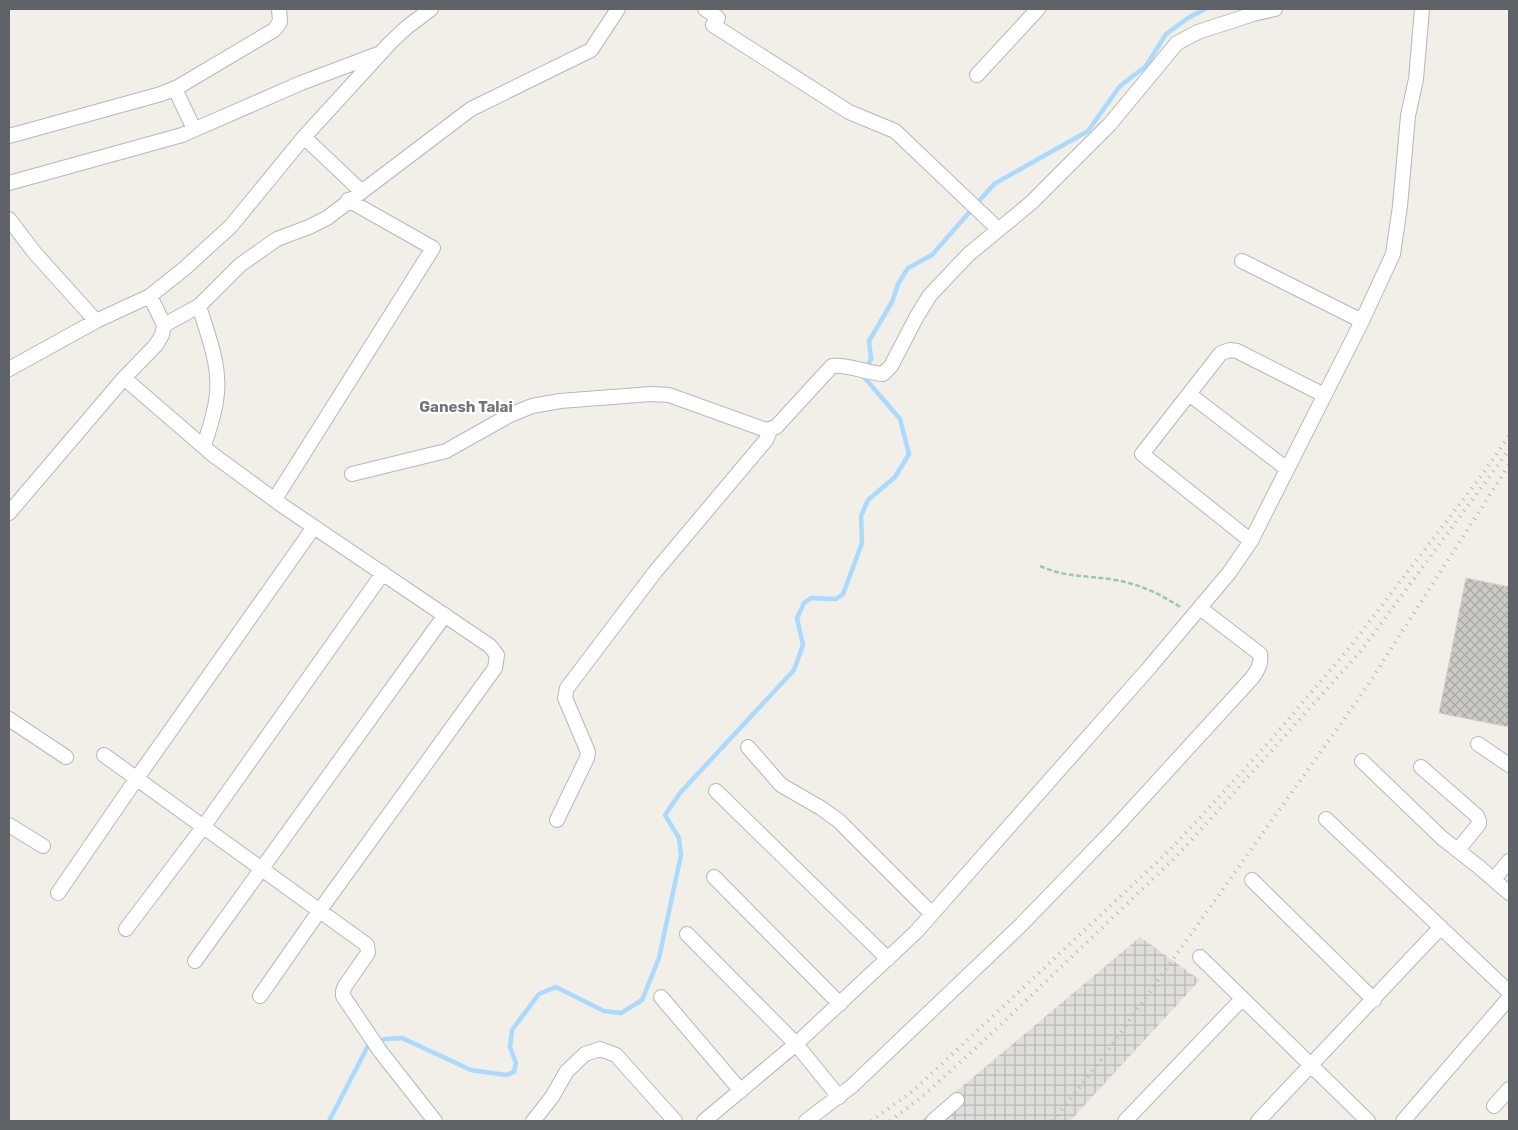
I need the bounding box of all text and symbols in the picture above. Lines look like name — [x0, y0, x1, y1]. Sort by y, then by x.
district label: Ganesh Talai — [419, 398, 513, 416]

